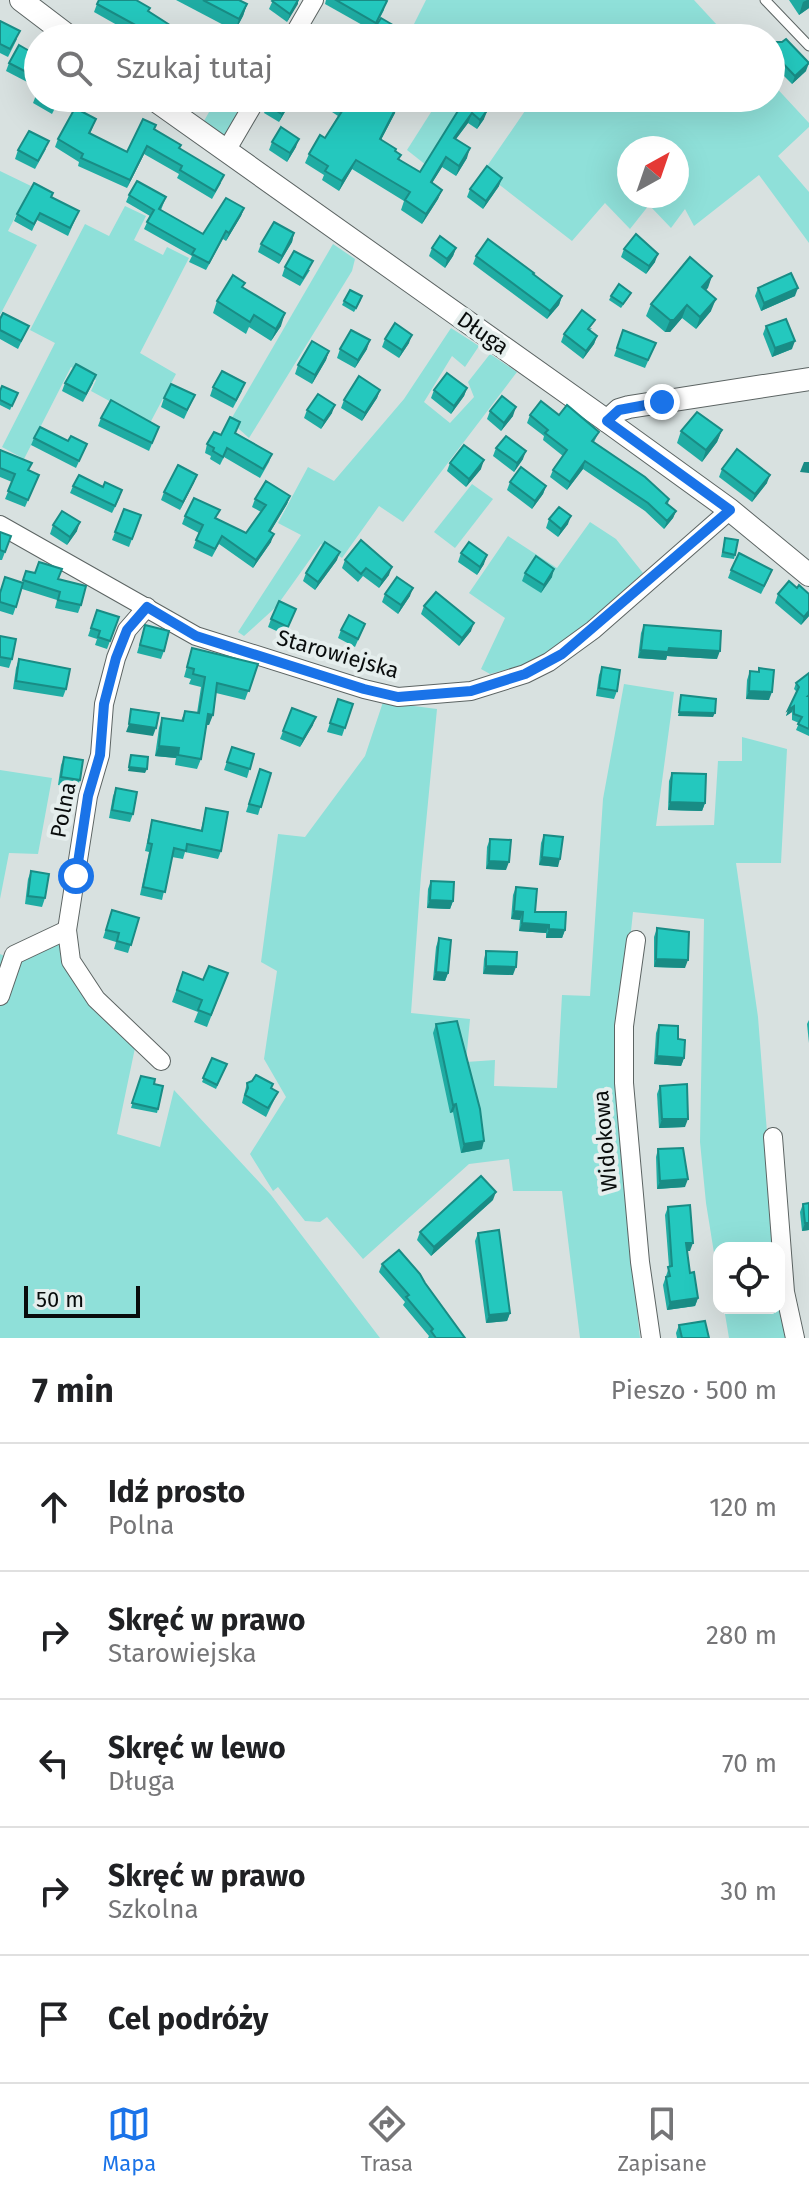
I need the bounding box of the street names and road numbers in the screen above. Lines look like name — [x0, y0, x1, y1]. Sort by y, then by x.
street label: Długa — [452, 306, 514, 360]
street label: Starowiejska — [274, 624, 402, 684]
street label: Polna — [44, 780, 82, 840]
street label: Widokowa — [587, 1089, 623, 1193]

